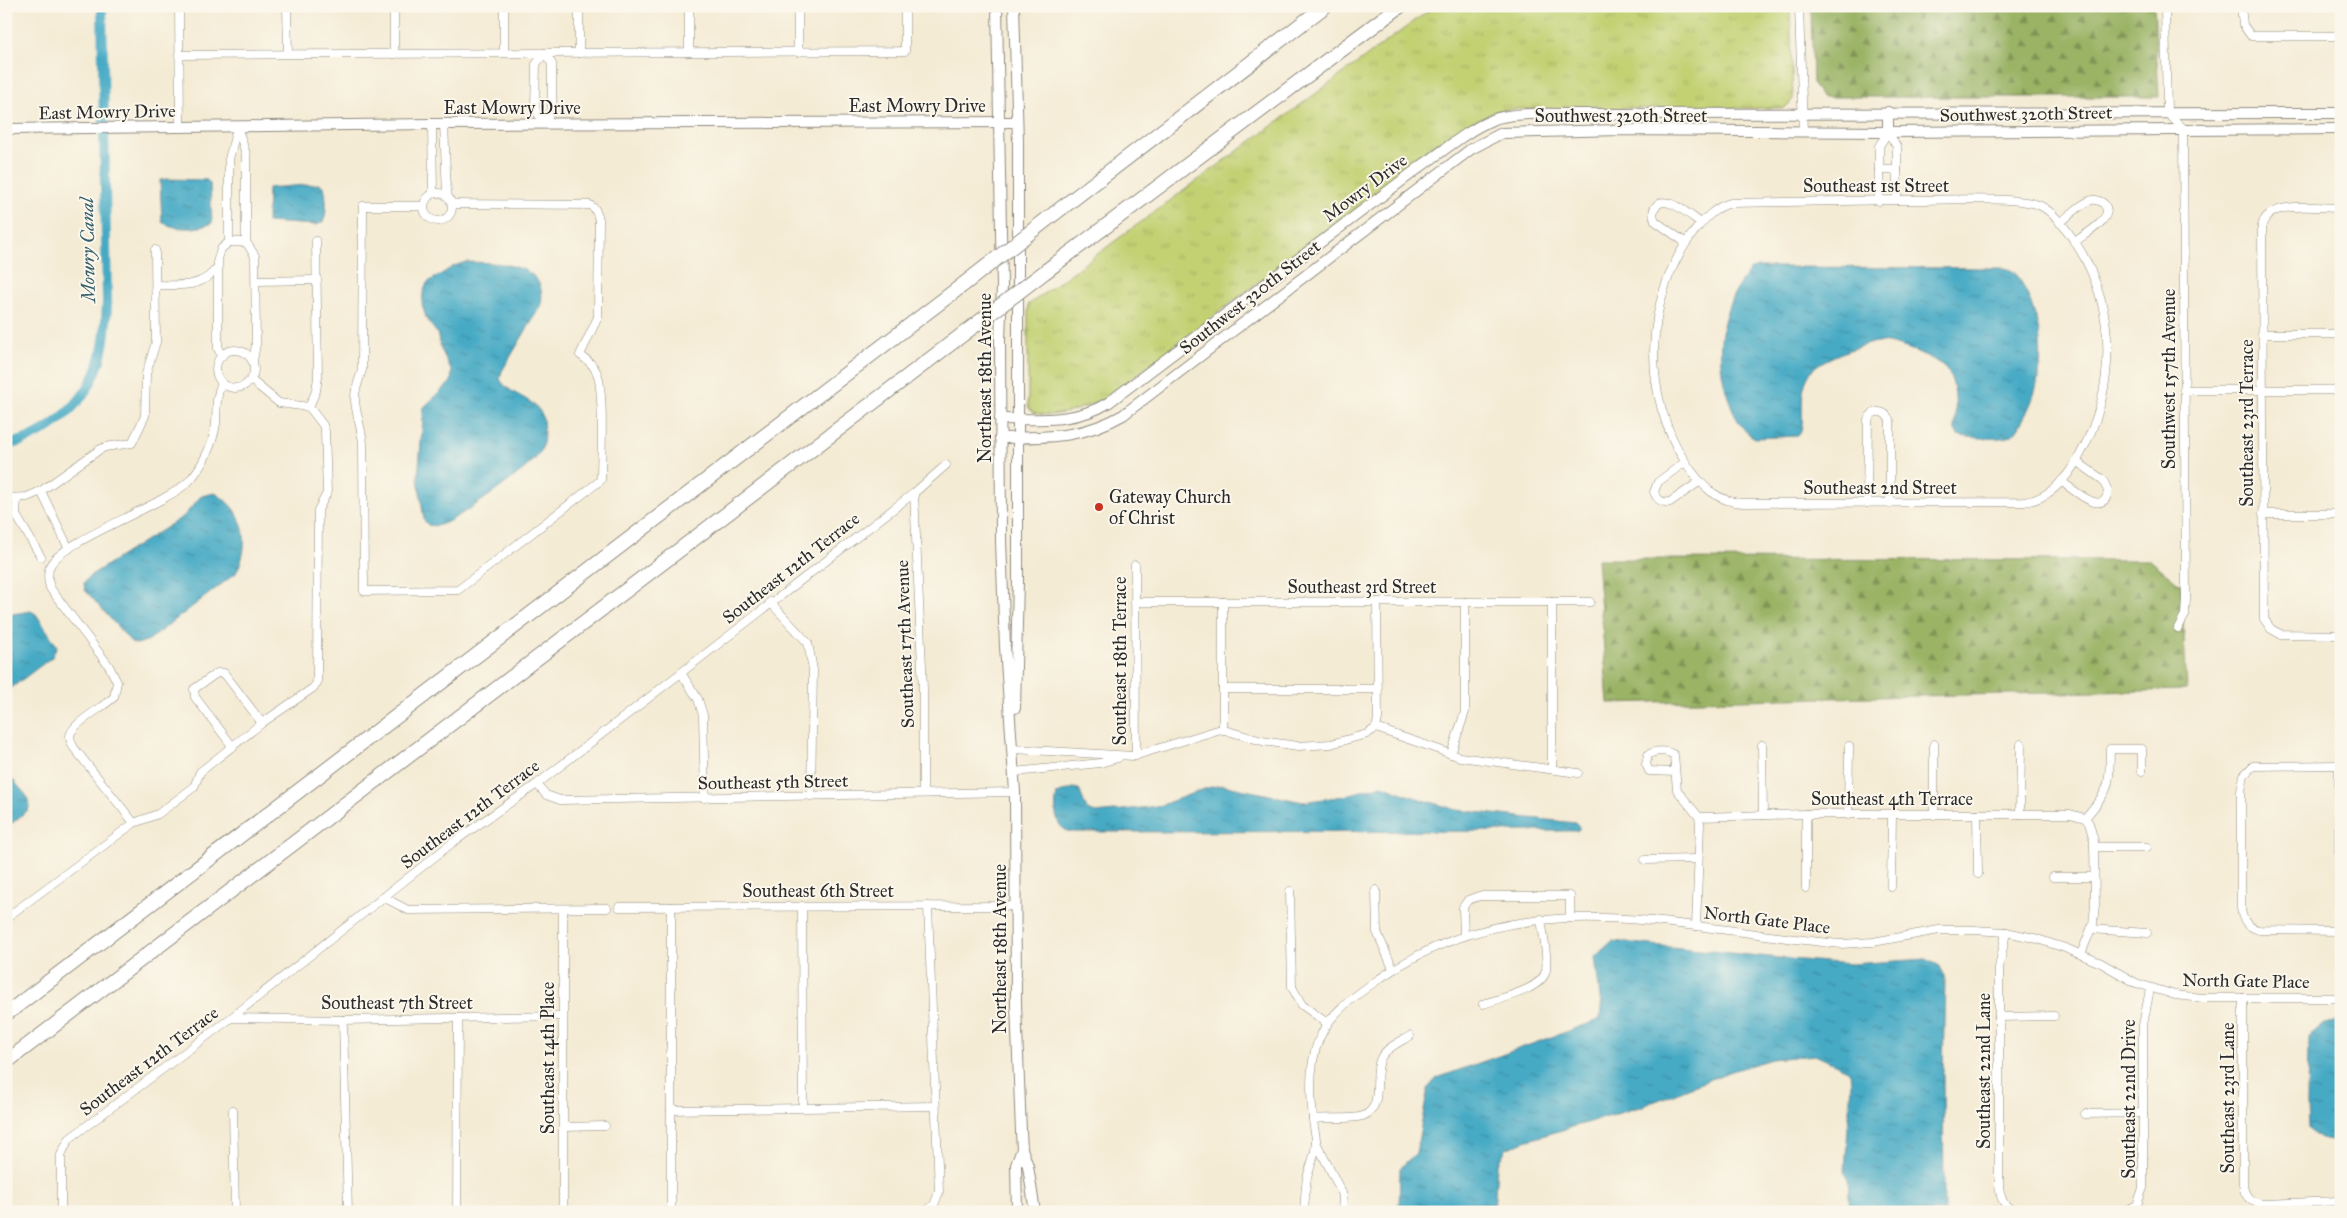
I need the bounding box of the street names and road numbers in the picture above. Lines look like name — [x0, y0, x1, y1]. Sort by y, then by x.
street label: East Mowry Drive — [848, 95, 986, 117]
street label: East Mowry Drive — [443, 97, 581, 119]
street label: East Mowry Drive — [38, 100, 176, 124]
street label: Southwest 320th Street — [1939, 101, 2113, 127]
street label: Southwest 320th Street — [1535, 105, 1708, 127]
street label: Mowry Drive — [1318, 149, 1412, 227]
street label: Southeast 1st Street — [1803, 175, 1950, 197]
street label: Southwest 320th Street — [1175, 235, 1325, 359]
street label: Southwest 157th Avenue — [2158, 289, 2180, 469]
street label: Northeast 18th Avenue — [974, 293, 996, 463]
street label: Southeast 23rd Terrace — [2236, 339, 2258, 507]
street label: Southeast 2nd Street — [1803, 477, 1957, 499]
street label: Southeast 12th Terrace — [718, 508, 864, 628]
street label: Southeast 17th Avenue — [891, 559, 919, 729]
street label: Southeast 3rd Street — [1288, 576, 1437, 598]
street label: Southeast 18th Terrace — [1109, 577, 1131, 745]
street label: Southeast 12th Terrace — [396, 755, 544, 873]
street label: Southeast 5th Street — [697, 770, 849, 794]
street label: Southeast 4th Terrace — [1811, 788, 1973, 810]
street label: Northeast 18th Avenue — [989, 864, 1011, 1034]
street label: Southeast 6th Street — [742, 880, 894, 902]
street label: North Gate Place — [1702, 901, 1832, 939]
street label: North Gate Place — [2182, 969, 2310, 993]
street label: Southeast 14th Place — [537, 982, 559, 1134]
street label: Southeast 7th Street — [321, 992, 474, 1014]
street label: Southeast 22nd Lane — [1973, 993, 1995, 1149]
street label: Southeast 12th Terrace — [75, 1002, 223, 1120]
street label: Southeast 22nd Drive — [2118, 1019, 2140, 1179]
street label: Southeast 23rd Lane — [2217, 1022, 2239, 1174]

